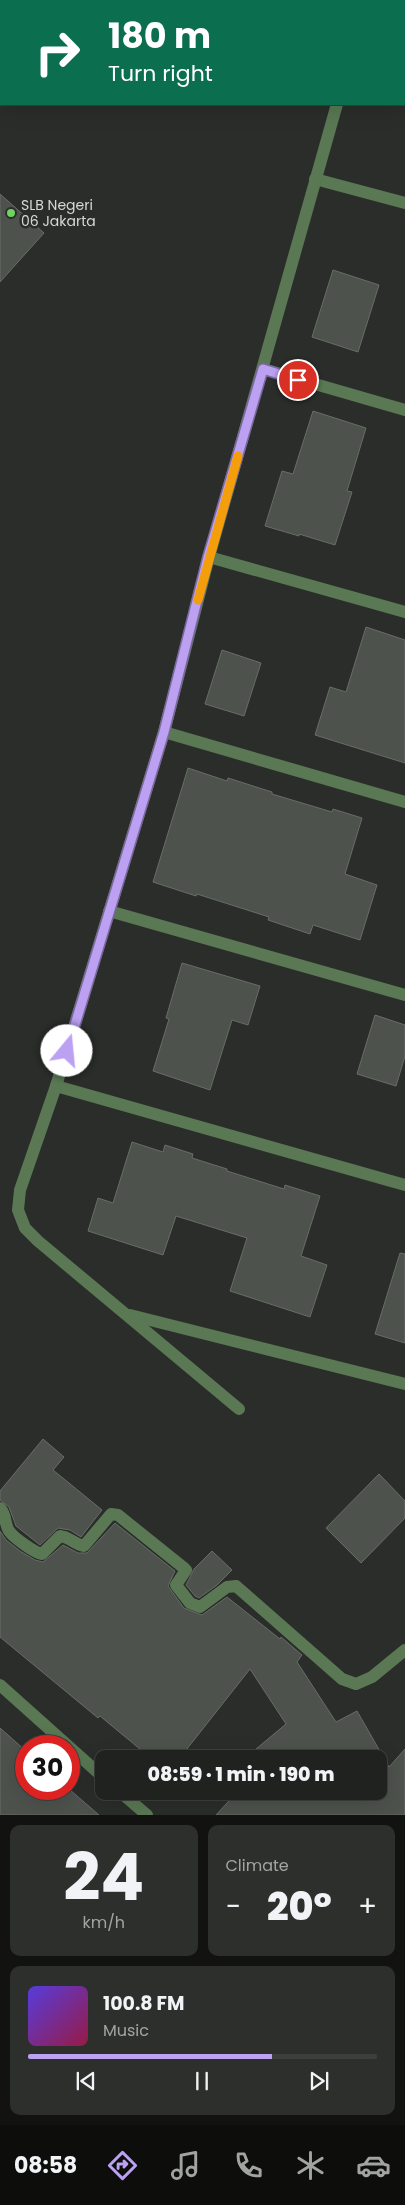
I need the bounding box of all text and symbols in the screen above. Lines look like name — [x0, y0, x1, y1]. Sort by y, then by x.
text: 180 m — [108, 11, 211, 60]
icon: right — [25, 20, 90, 85]
text: Turn right — [108, 58, 213, 89]
place label: SLB Negeri 06 Jakarta — [21, 195, 96, 231]
marker: SLB Negeri 06 Jakarta — [5, 207, 17, 219]
pin — [277, 359, 319, 401]
icon: arrive — [284, 366, 312, 394]
position arrow — [40, 1024, 92, 1076]
speed limit sign: 30 — [15, 1735, 80, 1800]
text: 08:59 · 1 min · 190 m — [148, 1761, 334, 1788]
text: 24 — [63, 1832, 144, 1923]
text: Climate — [226, 1854, 289, 1877]
text: 20° — [267, 1880, 332, 1933]
text: − — [226, 1887, 241, 1926]
text: + — [358, 1887, 377, 1926]
text: km/h — [82, 1911, 125, 1934]
text: 100.8 FM — [103, 1990, 184, 2017]
text: Music — [103, 2019, 149, 2042]
icon: previous — [72, 2067, 100, 2095]
icon: pause — [188, 2067, 216, 2095]
icon: next — [305, 2067, 333, 2095]
icon: directions — [105, 2148, 140, 2183]
icon: music — [168, 2148, 203, 2183]
icon: phone — [231, 2148, 266, 2183]
icon: climate — [293, 2148, 328, 2183]
icon: car — [356, 2148, 391, 2183]
text: 08:58 — [14, 2150, 77, 2181]

